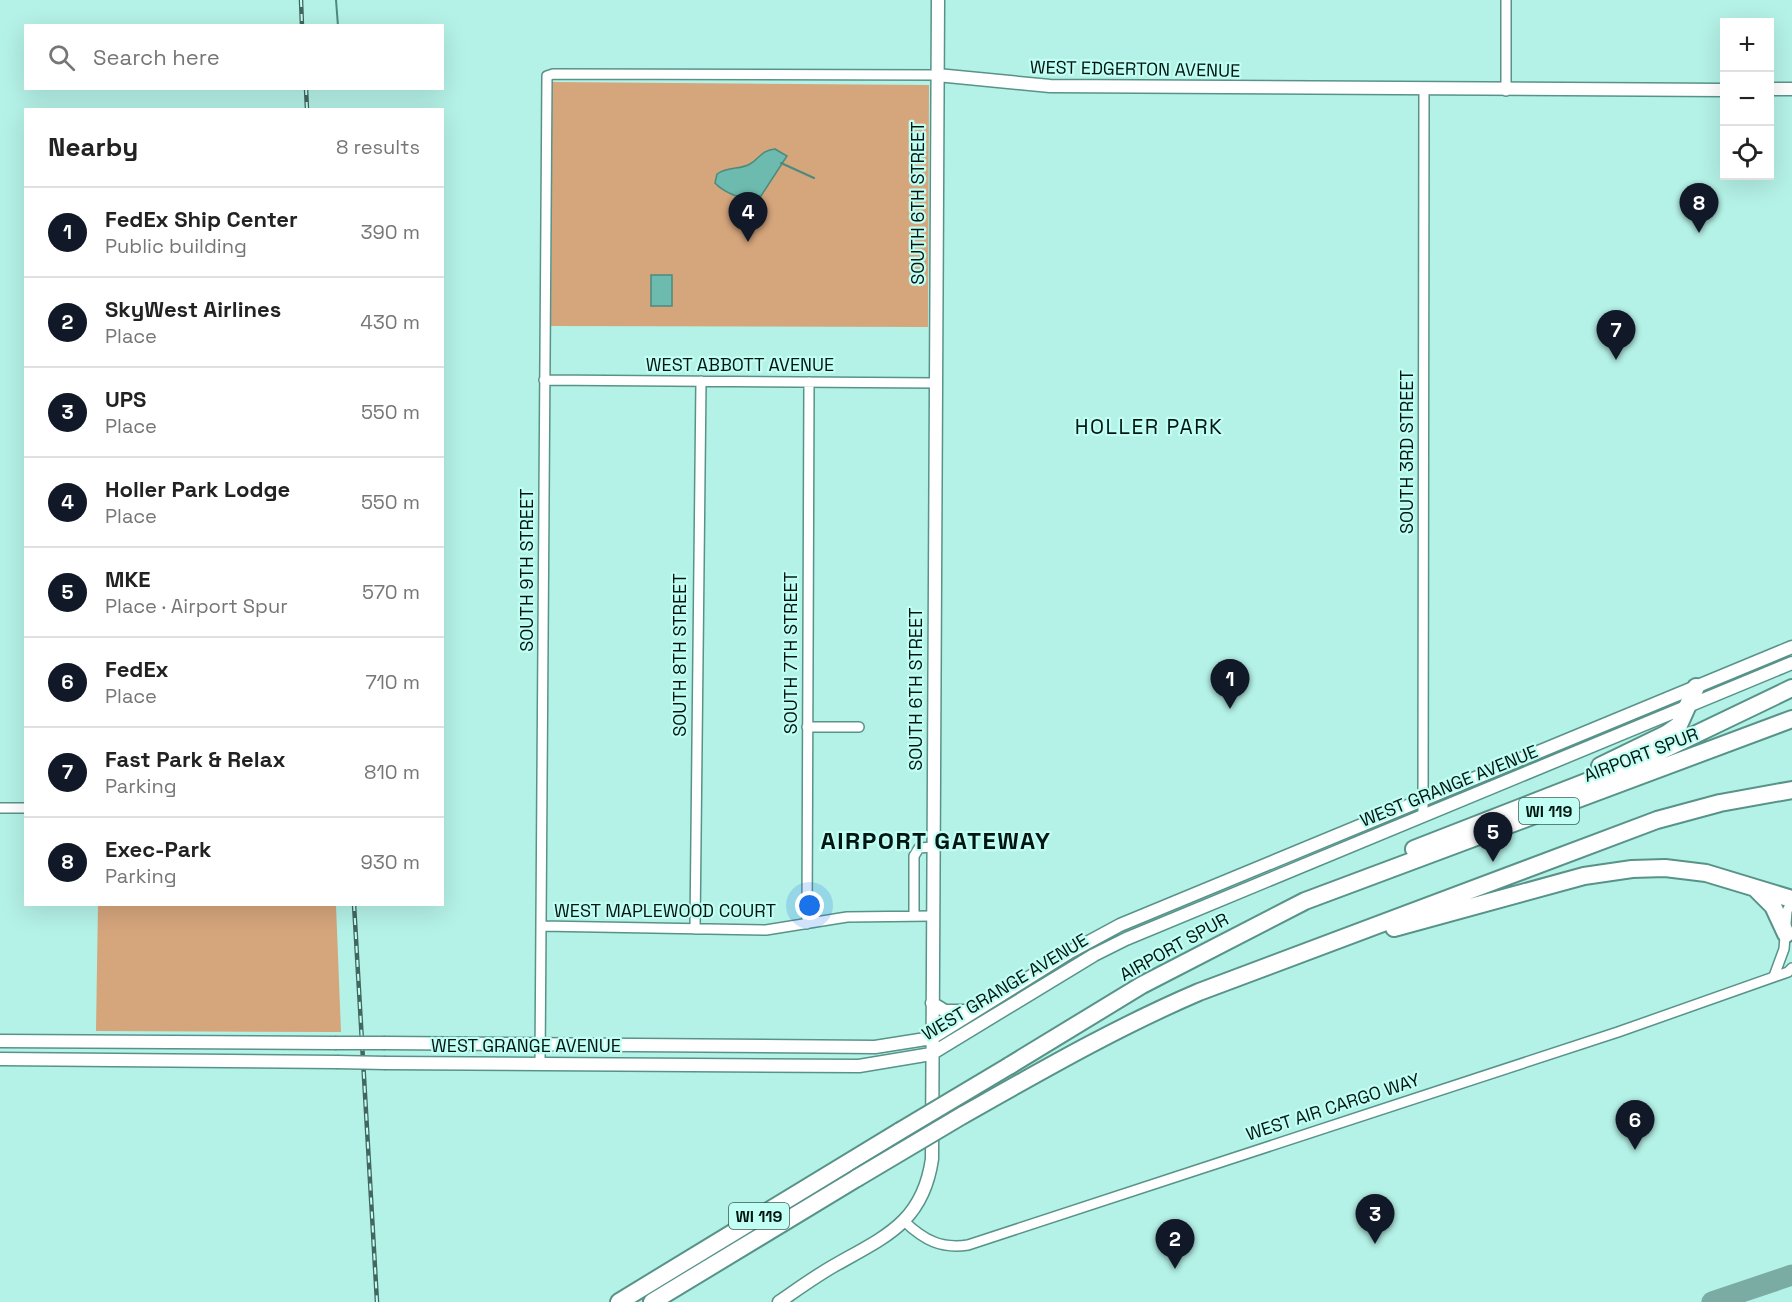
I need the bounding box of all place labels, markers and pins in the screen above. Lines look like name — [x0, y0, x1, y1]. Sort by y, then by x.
pin: 8 — [1680, 184, 1718, 233]
pin: 4 — [728, 192, 768, 242]
pin: 7 — [1596, 310, 1636, 360]
pin: 1 — [1210, 660, 1250, 709]
pin: 5 — [1474, 812, 1512, 862]
pin: 6 — [1616, 1100, 1654, 1150]
pin: 3 — [1356, 1194, 1394, 1244]
pin: 2 — [1156, 1220, 1194, 1269]

